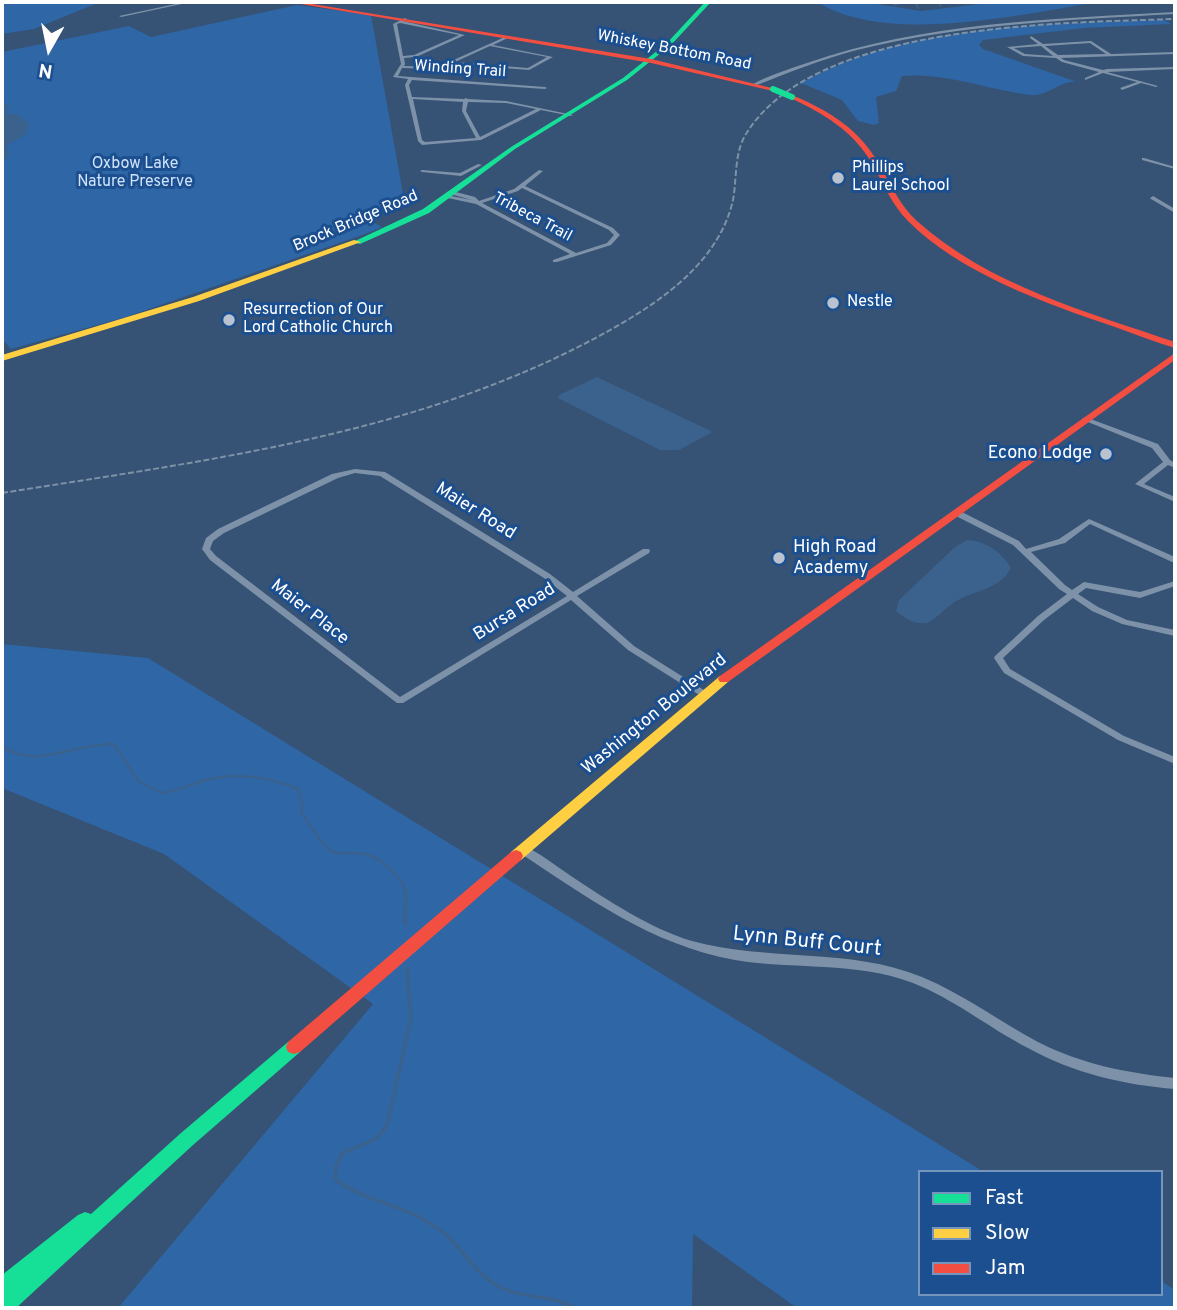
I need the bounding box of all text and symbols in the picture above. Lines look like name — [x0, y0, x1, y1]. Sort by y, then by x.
north arrow — [14, 14, 84, 84]
street label: Whiskey Bottom Road — [595, 27, 753, 75]
text: N — [37, 57, 54, 83]
street label: Winding Trail — [413, 57, 507, 83]
park label: Oxbow Lake Nature Preserve — [77, 155, 193, 193]
place label: Phillips Laurel School — [852, 159, 950, 197]
marker: Phillips Laurel School — [830, 170, 846, 186]
street label: Brock Bridge Road — [291, 187, 421, 257]
street label: Tribeca Trail — [489, 189, 575, 247]
place label: Nestle — [847, 293, 893, 313]
marker: Nestle — [825, 295, 841, 311]
place label: Resurrection of Our Lord Catholic Church — [243, 301, 393, 339]
marker: Resurrection of Our Lord Catholic Church — [221, 312, 237, 328]
place label: Econo Lodge — [988, 443, 1092, 465]
marker: Econo Lodge — [1098, 446, 1114, 462]
street label: Maier Road — [431, 479, 519, 545]
place label: High Road Academy — [793, 537, 876, 580]
marker: High Road Academy — [771, 550, 787, 566]
street label: Maier Place — [265, 576, 353, 650]
street label: Bursa Road — [470, 579, 560, 647]
street label: Washington Boulevard — [578, 650, 732, 780]
street label: Lynn Buff Court — [731, 923, 883, 963]
legend — [918, 1170, 1163, 1296]
text: Fast — [985, 1185, 1024, 1212]
text: Slow — [985, 1220, 1030, 1247]
text: Jam — [985, 1255, 1026, 1282]

